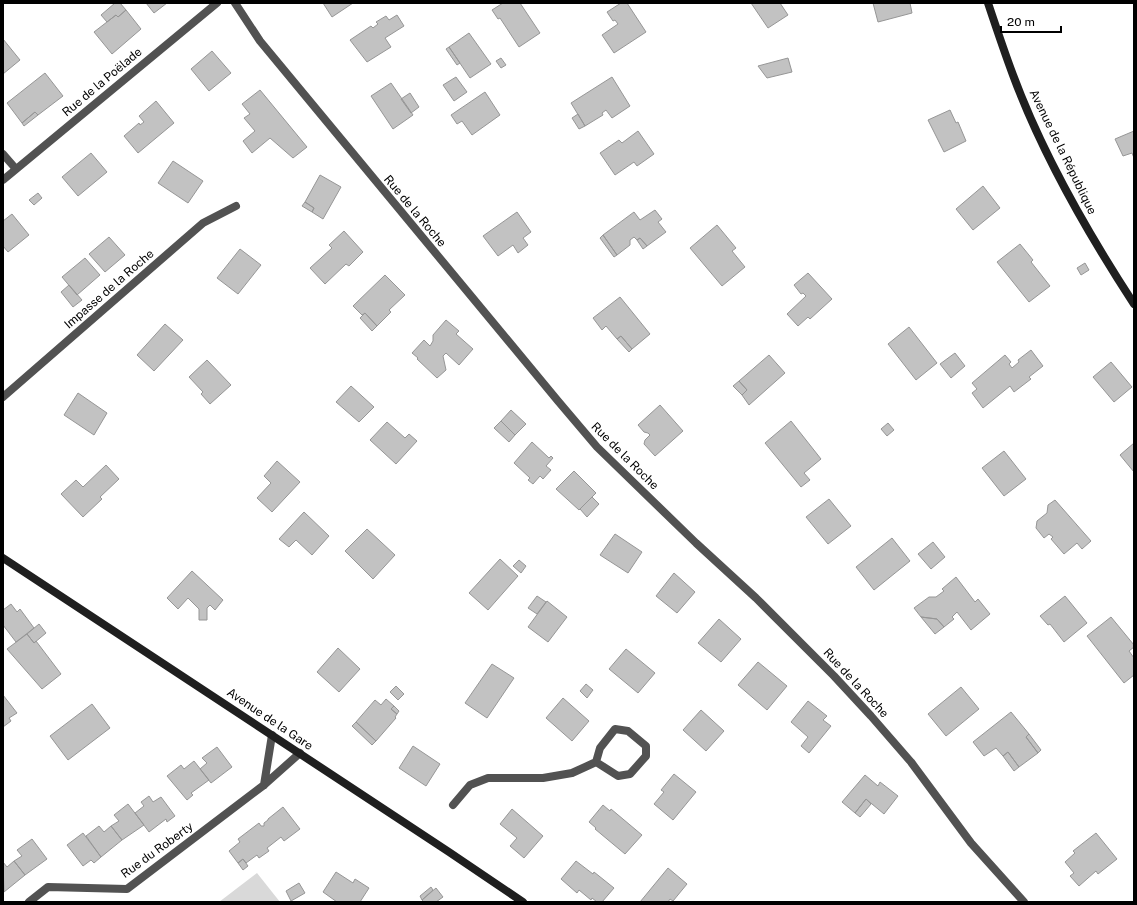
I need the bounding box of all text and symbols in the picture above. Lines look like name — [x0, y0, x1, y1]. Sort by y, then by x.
scale bar — [1001, 8, 1061, 34]
text: 20 m — [1007, 15, 1035, 29]
street label: Rue de la Poëlade — [59, 44, 145, 119]
street label: Avenue de la République — [1027, 87, 1099, 217]
street label: Rue de la Roche — [381, 172, 449, 250]
street label: Impasse de la Roche — [61, 246, 157, 332]
street label: Rue de la Roche — [588, 419, 662, 493]
street label: Rue de la Roche — [820, 646, 892, 721]
street label: Avenue de la Gare — [224, 685, 316, 753]
street label: Rue du Roberty — [118, 819, 196, 881]

